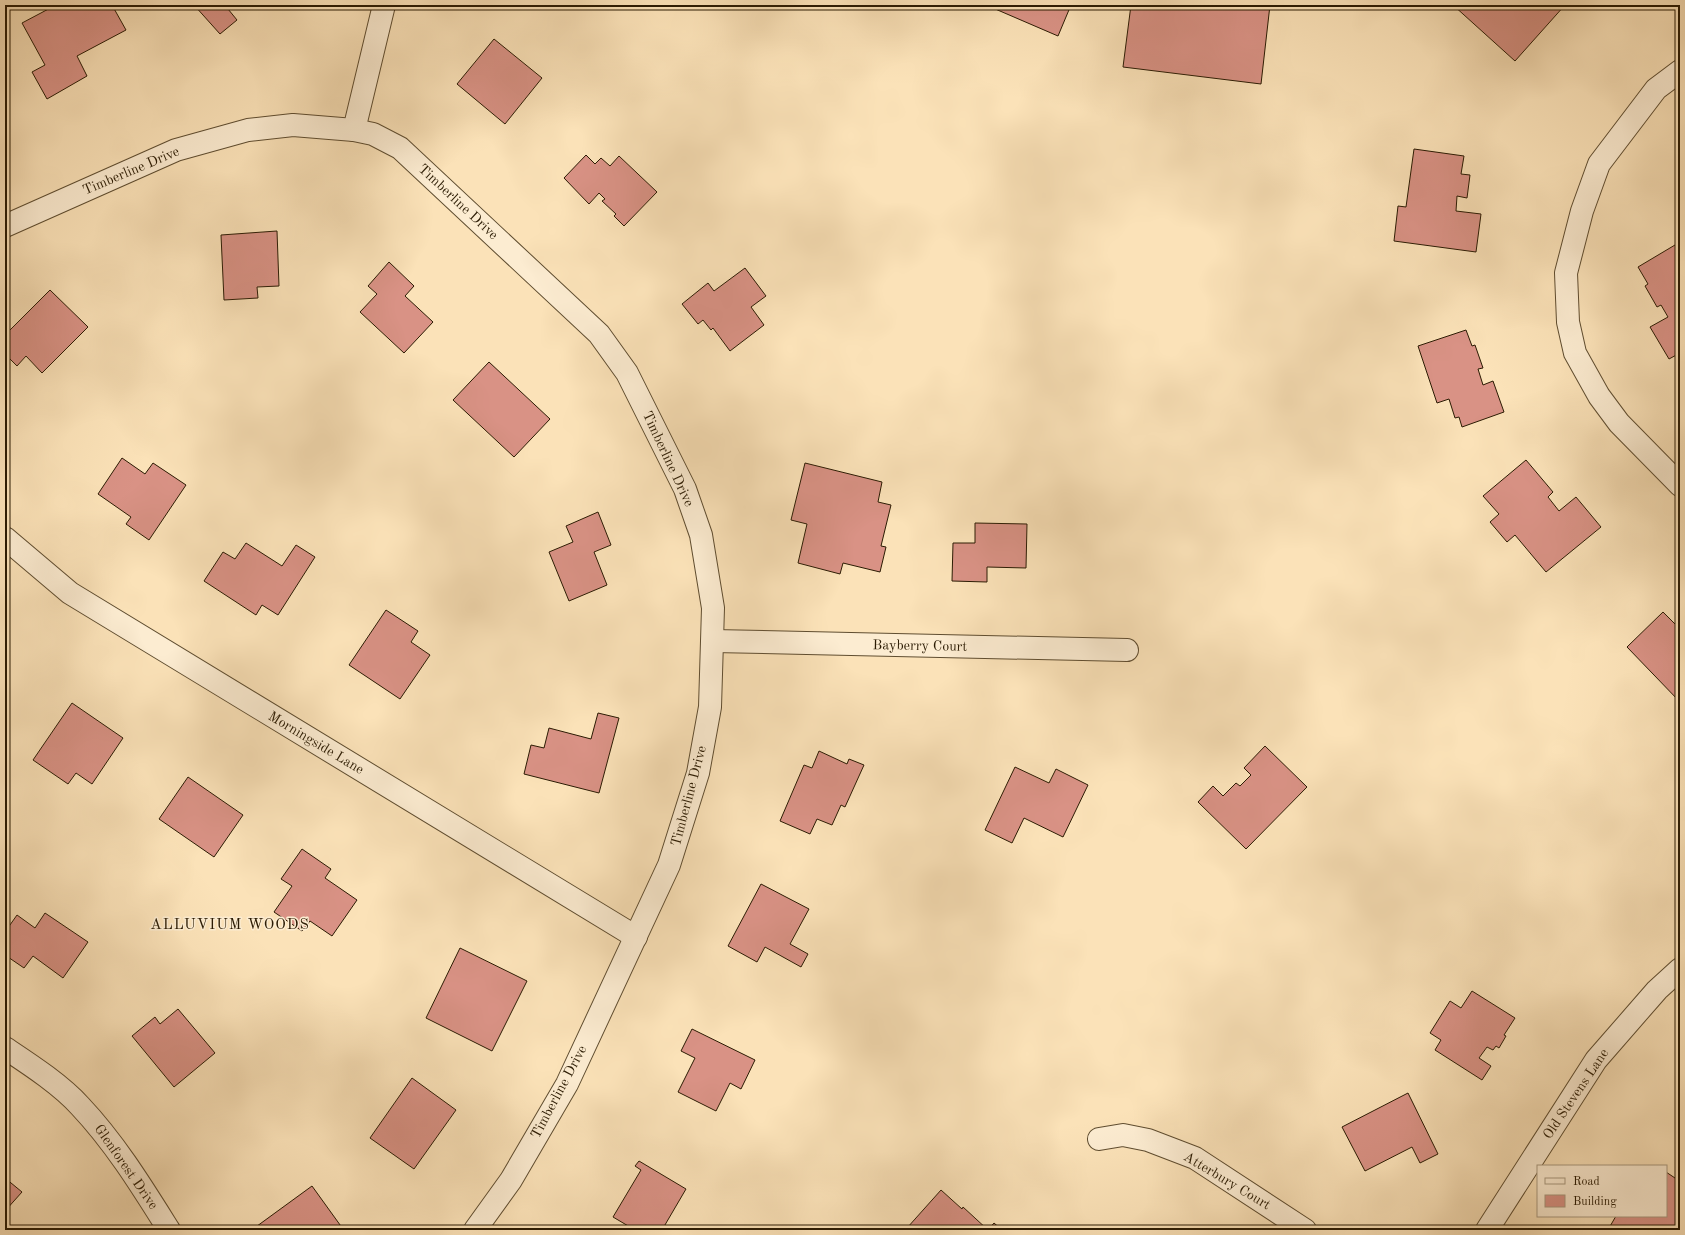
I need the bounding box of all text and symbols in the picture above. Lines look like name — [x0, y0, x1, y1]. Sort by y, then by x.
street label: Timberline Drive — [81, 144, 181, 198]
street label: Timberline Drive — [415, 162, 501, 242]
street label: Timberline Drive — [640, 409, 696, 509]
street label: Bayberry Court — [873, 638, 968, 654]
street label: Morningside Lane — [266, 709, 366, 777]
street label: Timberline Drive — [669, 744, 709, 848]
district label: ALLUVIUM WOODS — [150, 918, 310, 933]
street label: Timberline Drive — [529, 1043, 589, 1141]
street label: Old Stevens Lane — [1541, 1046, 1611, 1142]
street label: Glenforest Drive — [92, 1122, 160, 1212]
street label: Atterbury Court — [1181, 1150, 1273, 1213]
legend — [1537, 1165, 1667, 1217]
text: Road — [1573, 1176, 1600, 1188]
text: Building — [1573, 1196, 1617, 1208]

